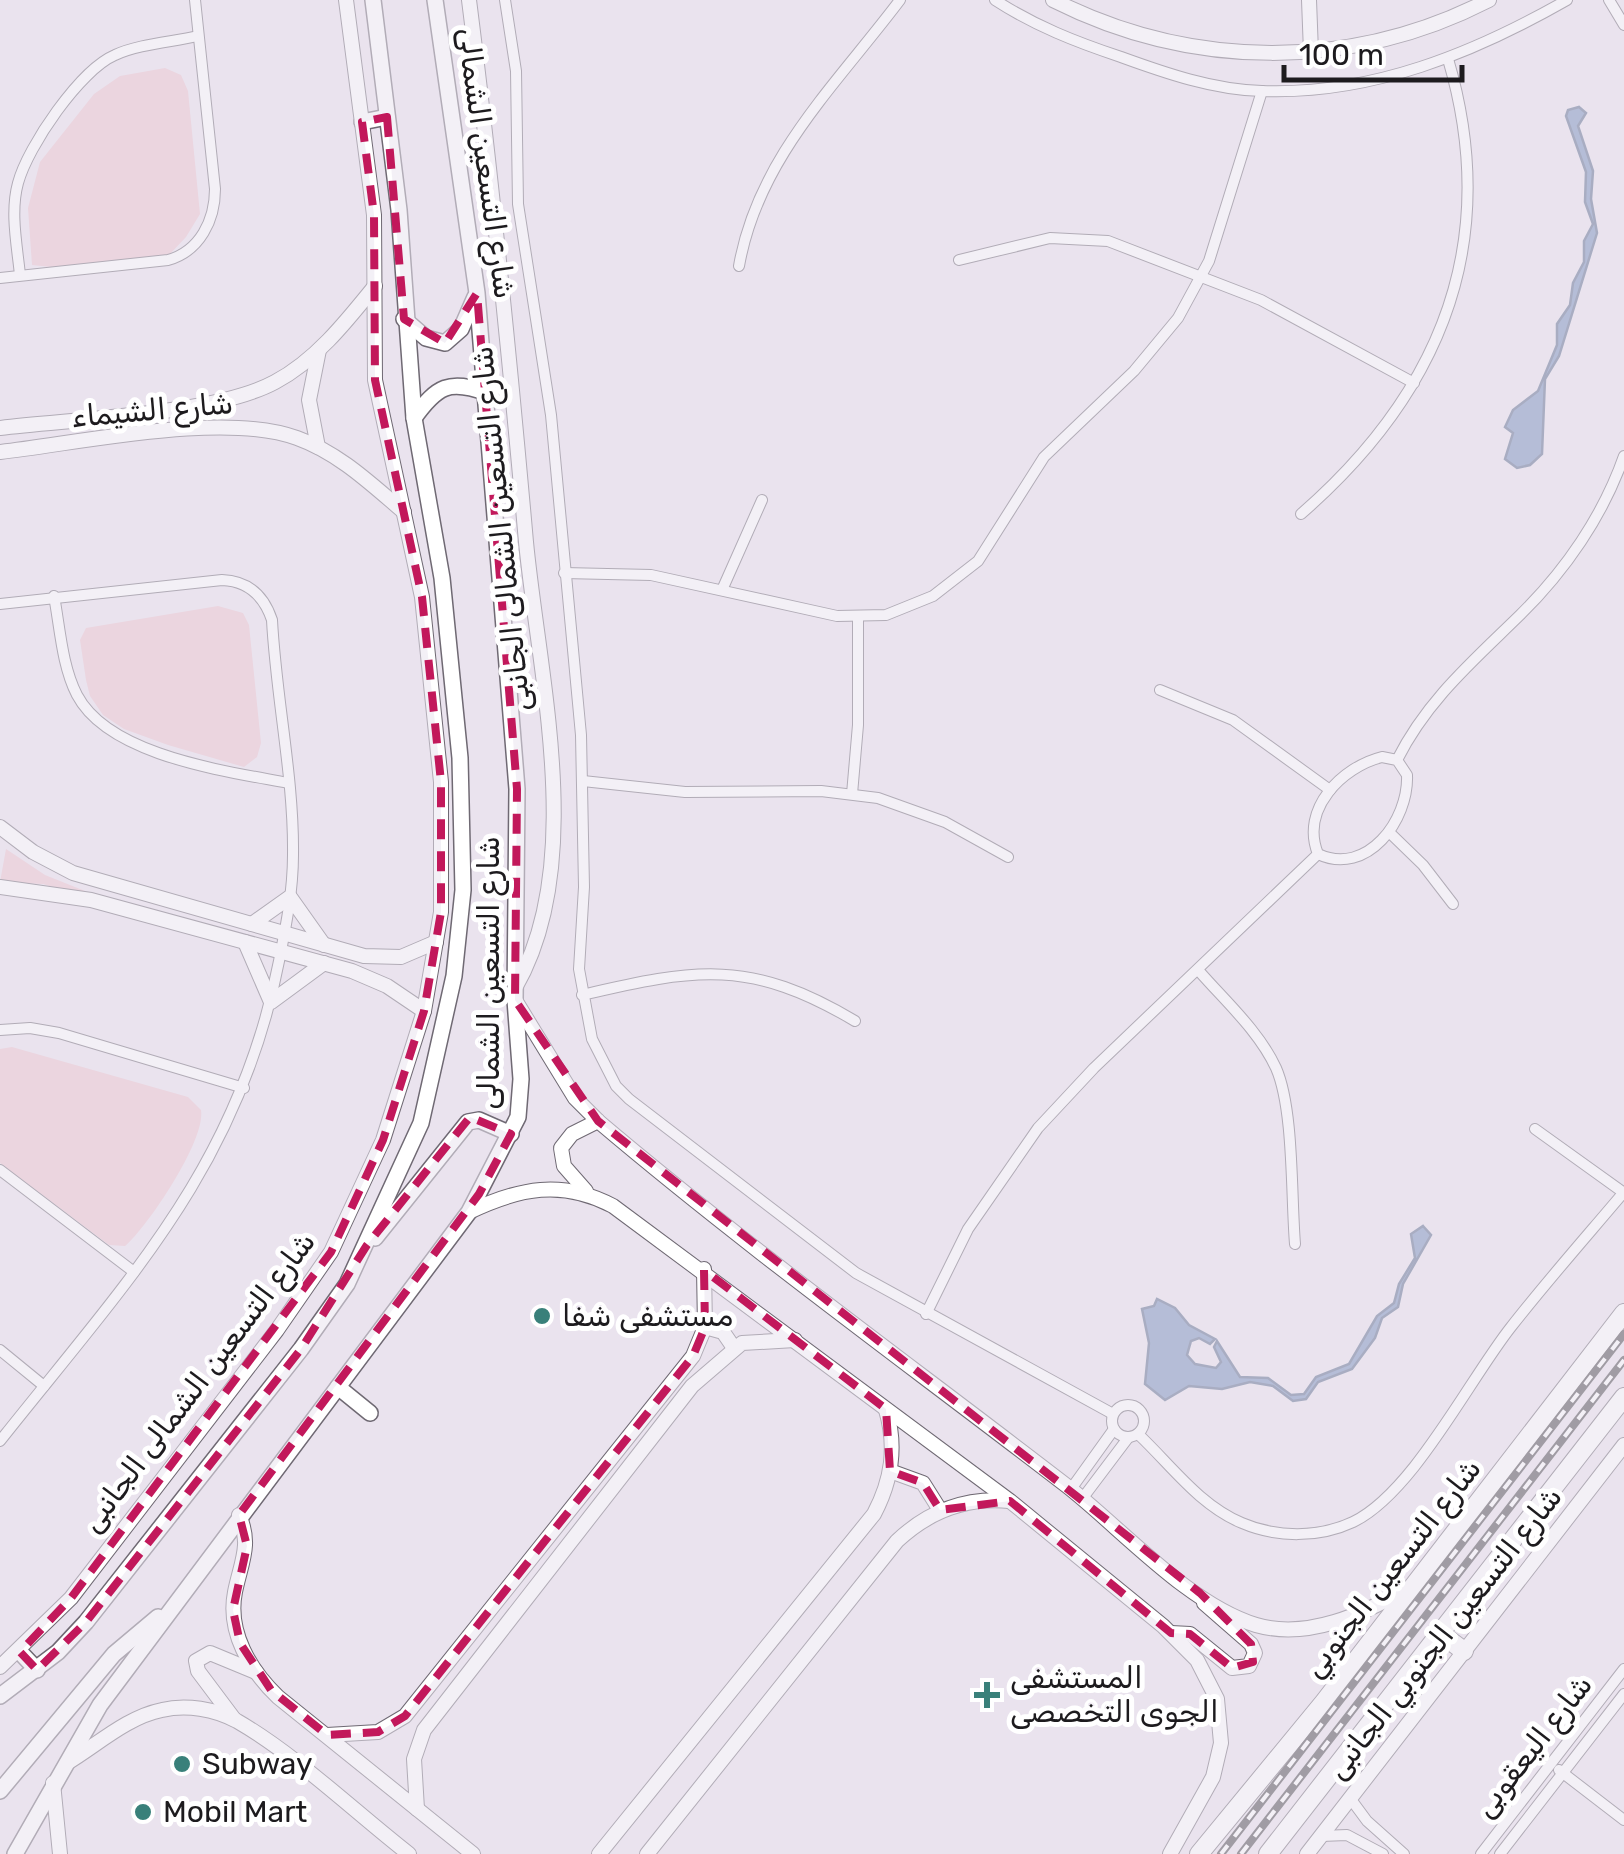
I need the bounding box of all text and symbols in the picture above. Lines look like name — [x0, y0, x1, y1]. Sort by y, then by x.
scale bar — [1284, 20, 1462, 82]
street label: شارع التسعين الشمالى — [447, 25, 523, 301]
text: 100 m — [1299, 37, 1384, 73]
street label: شارع التسعين الشمالى الجانبى — [464, 344, 540, 713]
street label: شارع الشيماء — [70, 385, 234, 437]
street label: شارع التسعين الشمالى — [471, 836, 509, 1110]
street label: شارع التسعين الشمالى الجانبى — [73, 1225, 324, 1541]
place label: مستشفى شفا — [562, 1298, 733, 1334]
marker: مستشفى شفا — [531, 1305, 553, 1327]
street label: شارع التسعين الجنوبي — [1295, 1451, 1492, 1687]
street label: شارع التسعين الجنوبي الجانبى — [1319, 1479, 1573, 1789]
place label: المستشفى الجوى التخصصى — [1010, 1660, 1219, 1730]
street label: شارع اليعقوبى — [1466, 1667, 1602, 1826]
marker: المستشفى الجوى التخصصى — [974, 1682, 1000, 1708]
place label: Subway — [202, 1746, 313, 1782]
marker: Subway — [171, 1753, 193, 1775]
place label: Mobil Mart — [163, 1794, 308, 1830]
marker: Mobil Mart — [132, 1801, 154, 1823]

